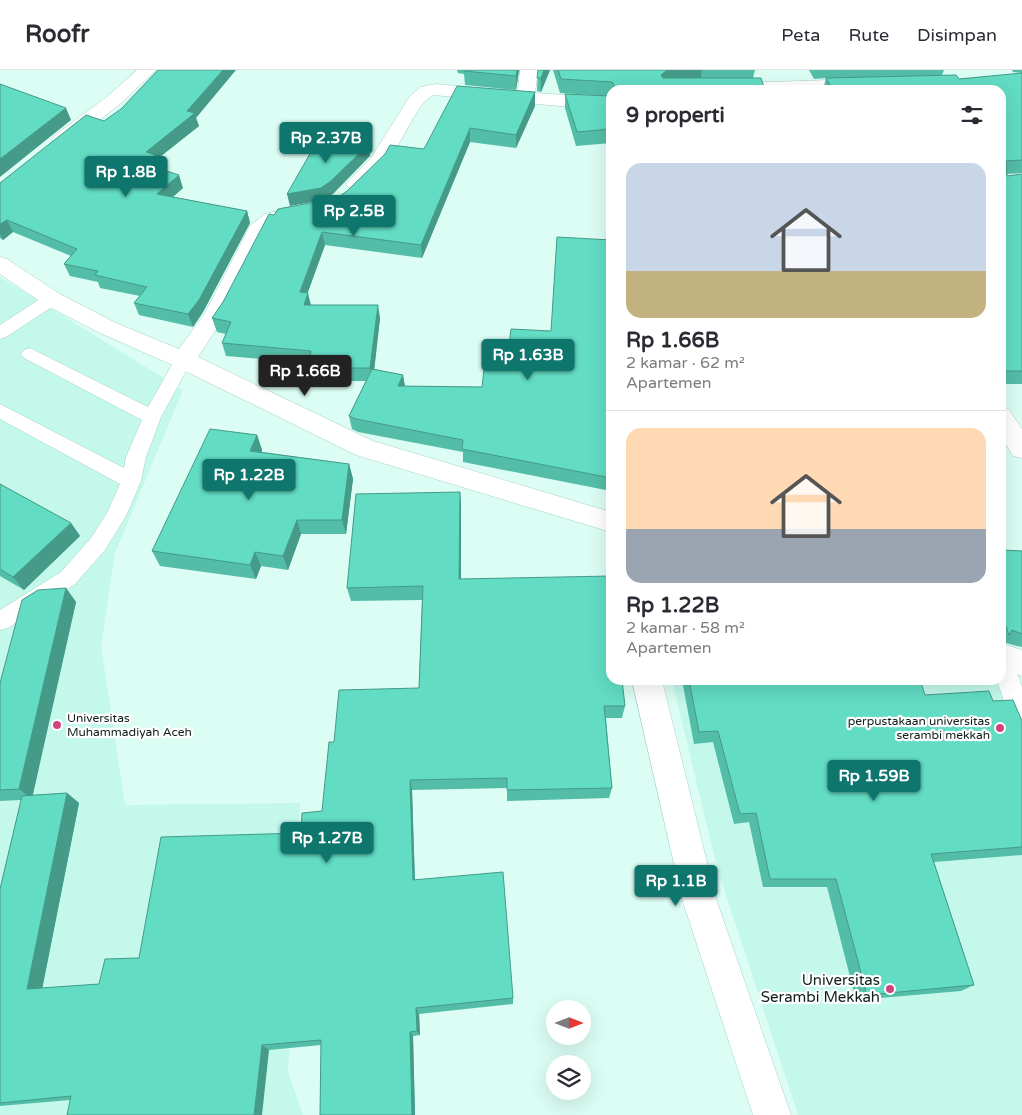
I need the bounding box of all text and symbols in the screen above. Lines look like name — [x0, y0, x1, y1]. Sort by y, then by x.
text: Roofr — [25, 20, 90, 49]
text: Peta — [781, 24, 820, 46]
text: Rute — [848, 24, 889, 46]
text: Disimpan — [917, 24, 997, 46]
icon: filters — [958, 101, 986, 129]
text: 9 properti — [626, 103, 725, 128]
pin: Rp 2.37B — [274, 122, 378, 164]
text: Rp 2.37B — [290, 128, 362, 148]
pin: Rp 1.8B — [80, 156, 172, 198]
text: Rp 1.8B — [96, 162, 156, 182]
pin: Rp 2.5B — [308, 194, 400, 237]
icon: home — [761, 195, 851, 285]
text: Rp 2.5B — [324, 201, 385, 221]
text: Rp 1.66B — [626, 328, 719, 353]
pin: Rp 1.63B — [476, 338, 580, 381]
text: Rp 1.63B — [492, 345, 564, 365]
text: 2 kamar · 62 m² — [626, 353, 745, 373]
pin: Rp 1.66B — [253, 354, 357, 397]
text: Rp 1.66B — [269, 361, 341, 381]
text: Apartemen — [626, 373, 712, 393]
pin: Rp 1.22B — [197, 458, 301, 501]
icon: home — [761, 461, 851, 551]
text: Rp 1.22B — [213, 465, 285, 485]
text: Rp 1.22B — [626, 593, 719, 618]
text: 2 kamar · 58 m² — [626, 618, 745, 638]
text: Apartemen — [626, 638, 712, 658]
place label: Universitas Muhammadiyah Aceh — [67, 711, 192, 739]
place label: perpustakaan universitas serambi mekkah — [848, 714, 990, 742]
marker: Universitas Muhammadiyah Aceh — [51, 719, 63, 731]
marker: perpustakaan universitas serambi mekkah — [994, 722, 1006, 734]
pin: Rp 1.59B — [822, 760, 926, 802]
text: Rp 1.59B — [838, 766, 910, 786]
pin: Rp 1.27B — [275, 822, 379, 864]
text: Rp 1.27B — [291, 828, 363, 848]
pin: Rp 1.1B — [630, 864, 722, 907]
text: Rp 1.1B — [646, 871, 707, 891]
place label: Universitas Serambi Mekkah — [761, 971, 880, 1006]
marker: Universitas Serambi Mekkah — [884, 983, 896, 995]
north arrow — [546, 1000, 591, 1045]
map controls — [546, 1000, 591, 1100]
button: layers — [546, 1055, 591, 1100]

